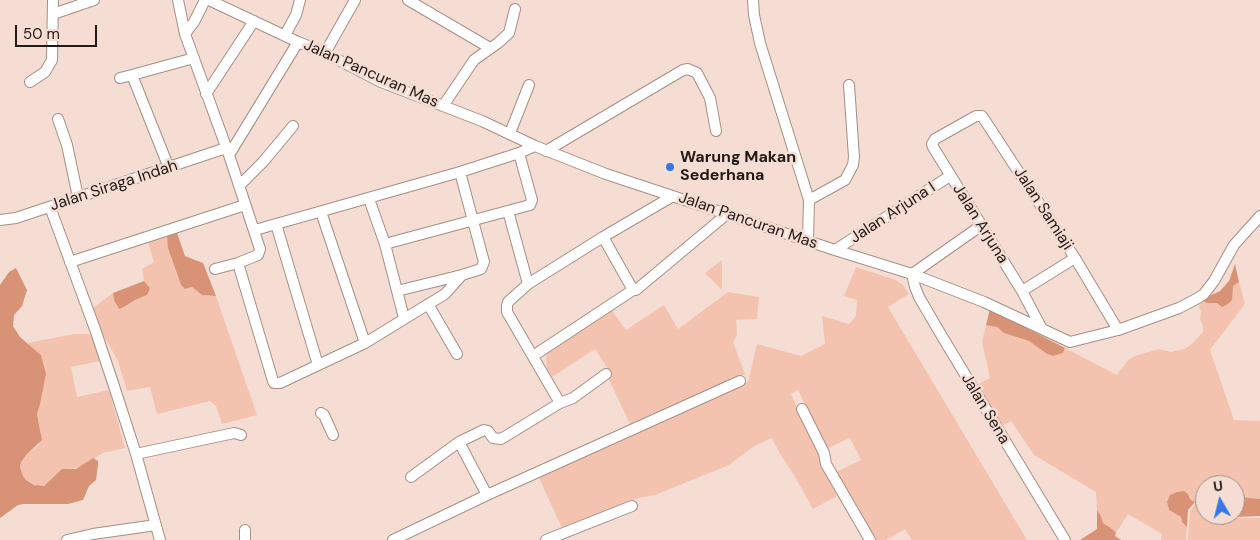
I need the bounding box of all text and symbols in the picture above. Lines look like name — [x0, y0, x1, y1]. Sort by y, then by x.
scale bar — [18, 15, 100, 47]
text: 50 m — [23, 24, 60, 44]
street label: Jalan Pancuran Mas — [300, 36, 442, 112]
place label: Warung Makan Sederhana — [680, 148, 796, 186]
street label: Jalan Siraga Indah — [48, 156, 180, 216]
marker: Warung Makan Sederhana — [664, 161, 676, 173]
street label: Jalan Samiaji — [1009, 164, 1077, 254]
street label: Jalan Arjuna I — [847, 178, 939, 248]
street label: Jalan Arjuna — [948, 181, 1012, 267]
street label: Jalan Pancuran Mas — [676, 188, 820, 254]
street label: Jalan Sena — [957, 370, 1013, 448]
north arrow — [1195, 475, 1245, 525]
text: U — [1212, 477, 1224, 496]

